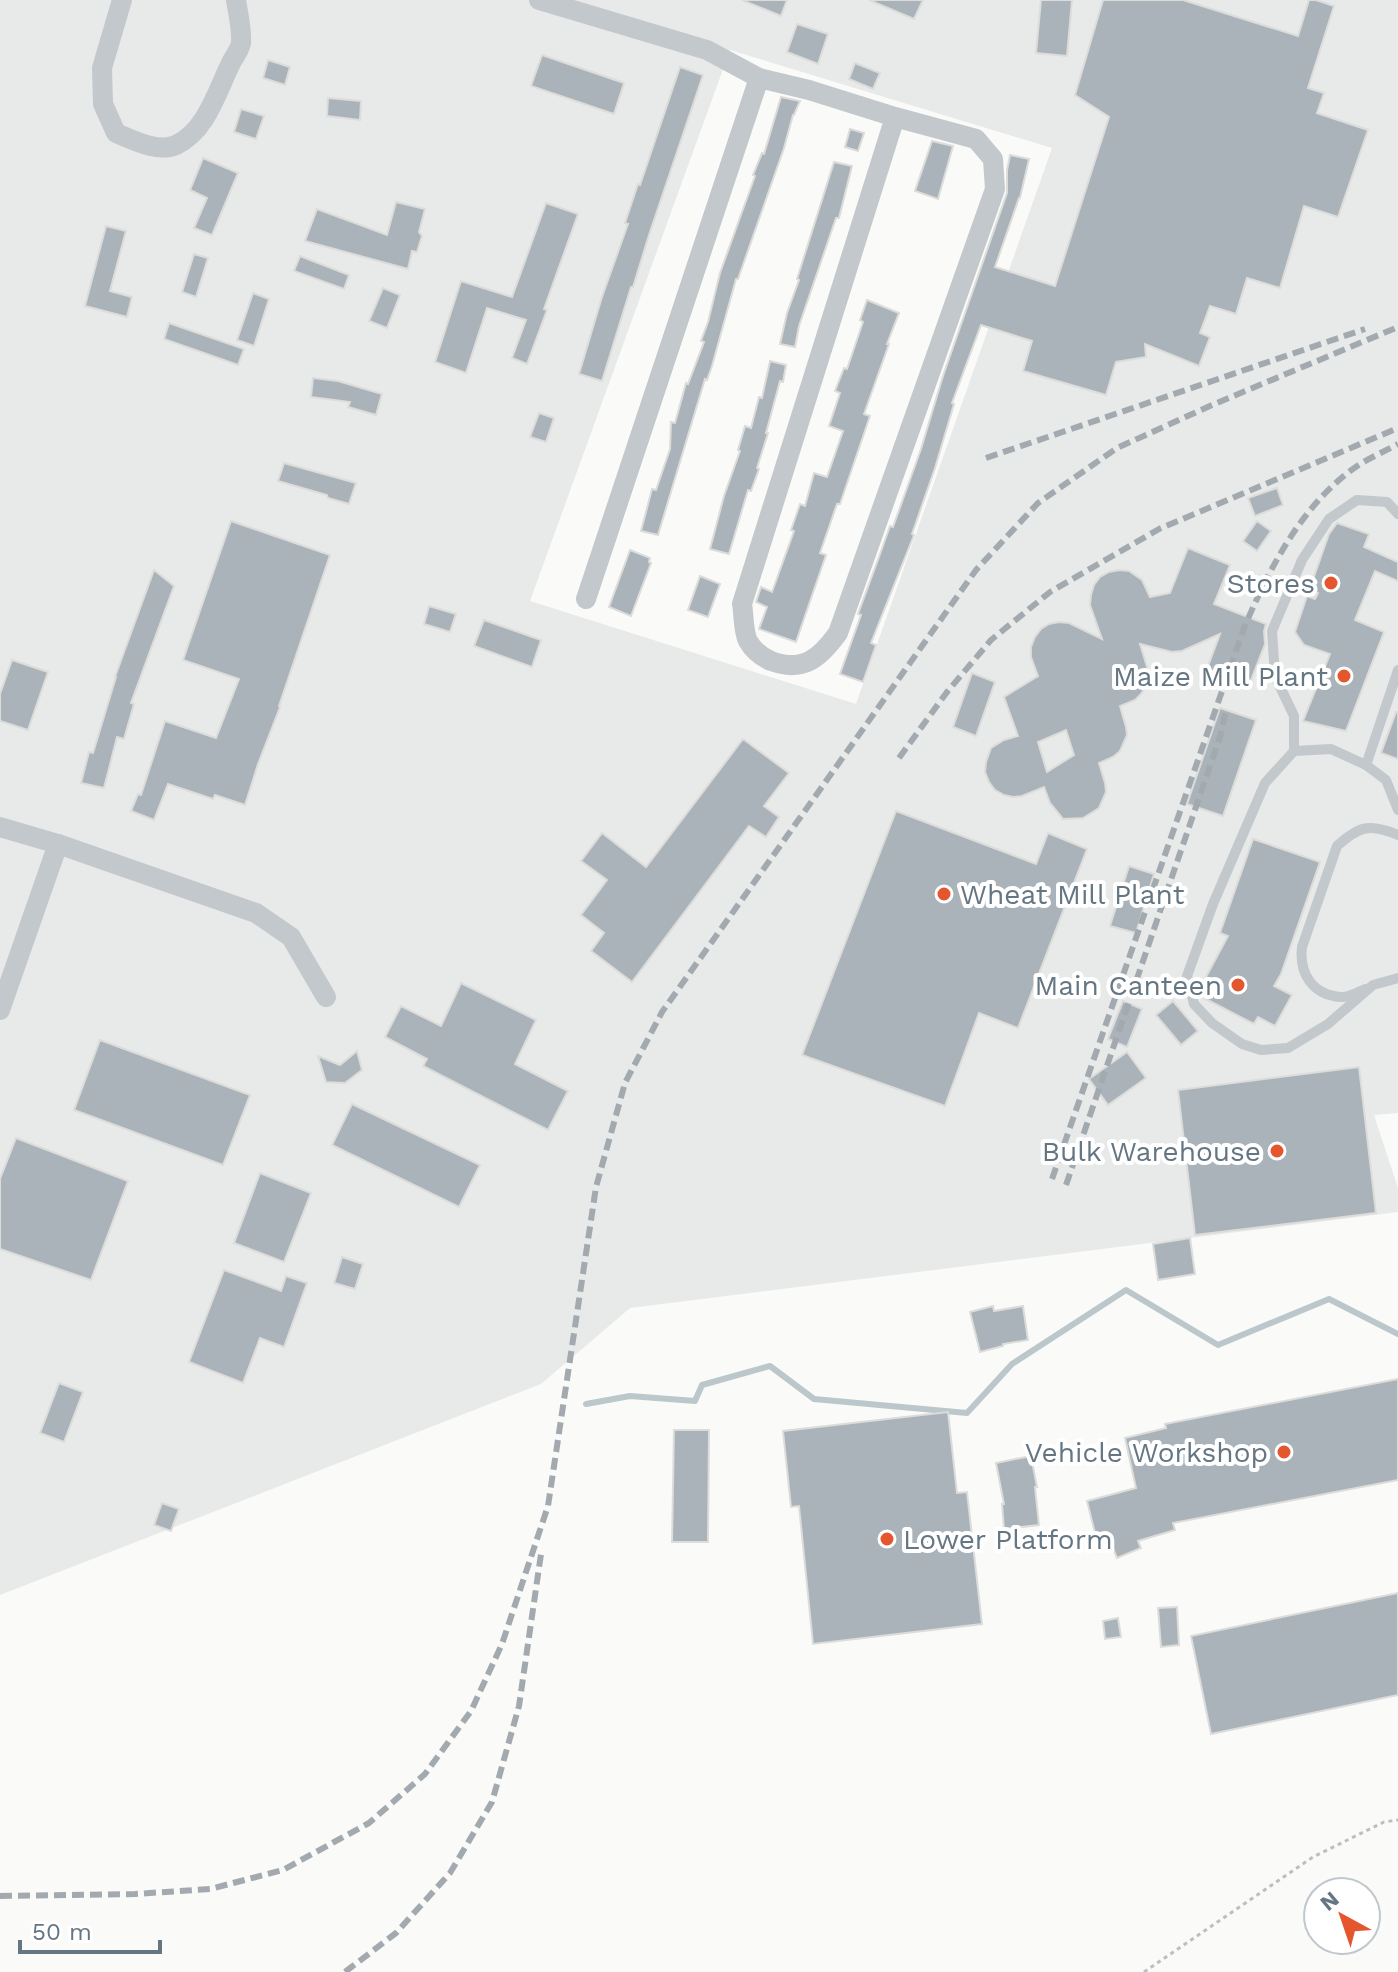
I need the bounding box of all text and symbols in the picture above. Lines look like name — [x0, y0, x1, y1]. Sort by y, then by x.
place label: Stores — [1227, 567, 1315, 600]
marker: Stores — [1322, 574, 1340, 592]
place label: Maize Mill Plant — [1113, 660, 1328, 693]
marker: Maize Mill Plant — [1335, 667, 1353, 685]
place label: Wheat Mill Plant — [960, 878, 1185, 911]
marker: Wheat Mill Plant — [935, 885, 953, 903]
place label: Main Canteen — [1035, 969, 1222, 1002]
marker: Main Canteen — [1229, 976, 1247, 994]
place label: Bulk Warehouse — [1042, 1135, 1261, 1168]
marker: Bulk Warehouse — [1268, 1142, 1286, 1160]
place label: Vehicle Workshop — [1025, 1436, 1268, 1469]
marker: Vehicle Workshop — [1275, 1443, 1293, 1461]
place label: Lower Platform — [903, 1523, 1113, 1556]
marker: Lower Platform — [878, 1530, 896, 1548]
north arrow — [1302, 1876, 1382, 1956]
text: N — [1315, 1886, 1344, 1916]
scale bar — [20, 1904, 160, 1954]
text: 50 m — [32, 1918, 92, 1946]

